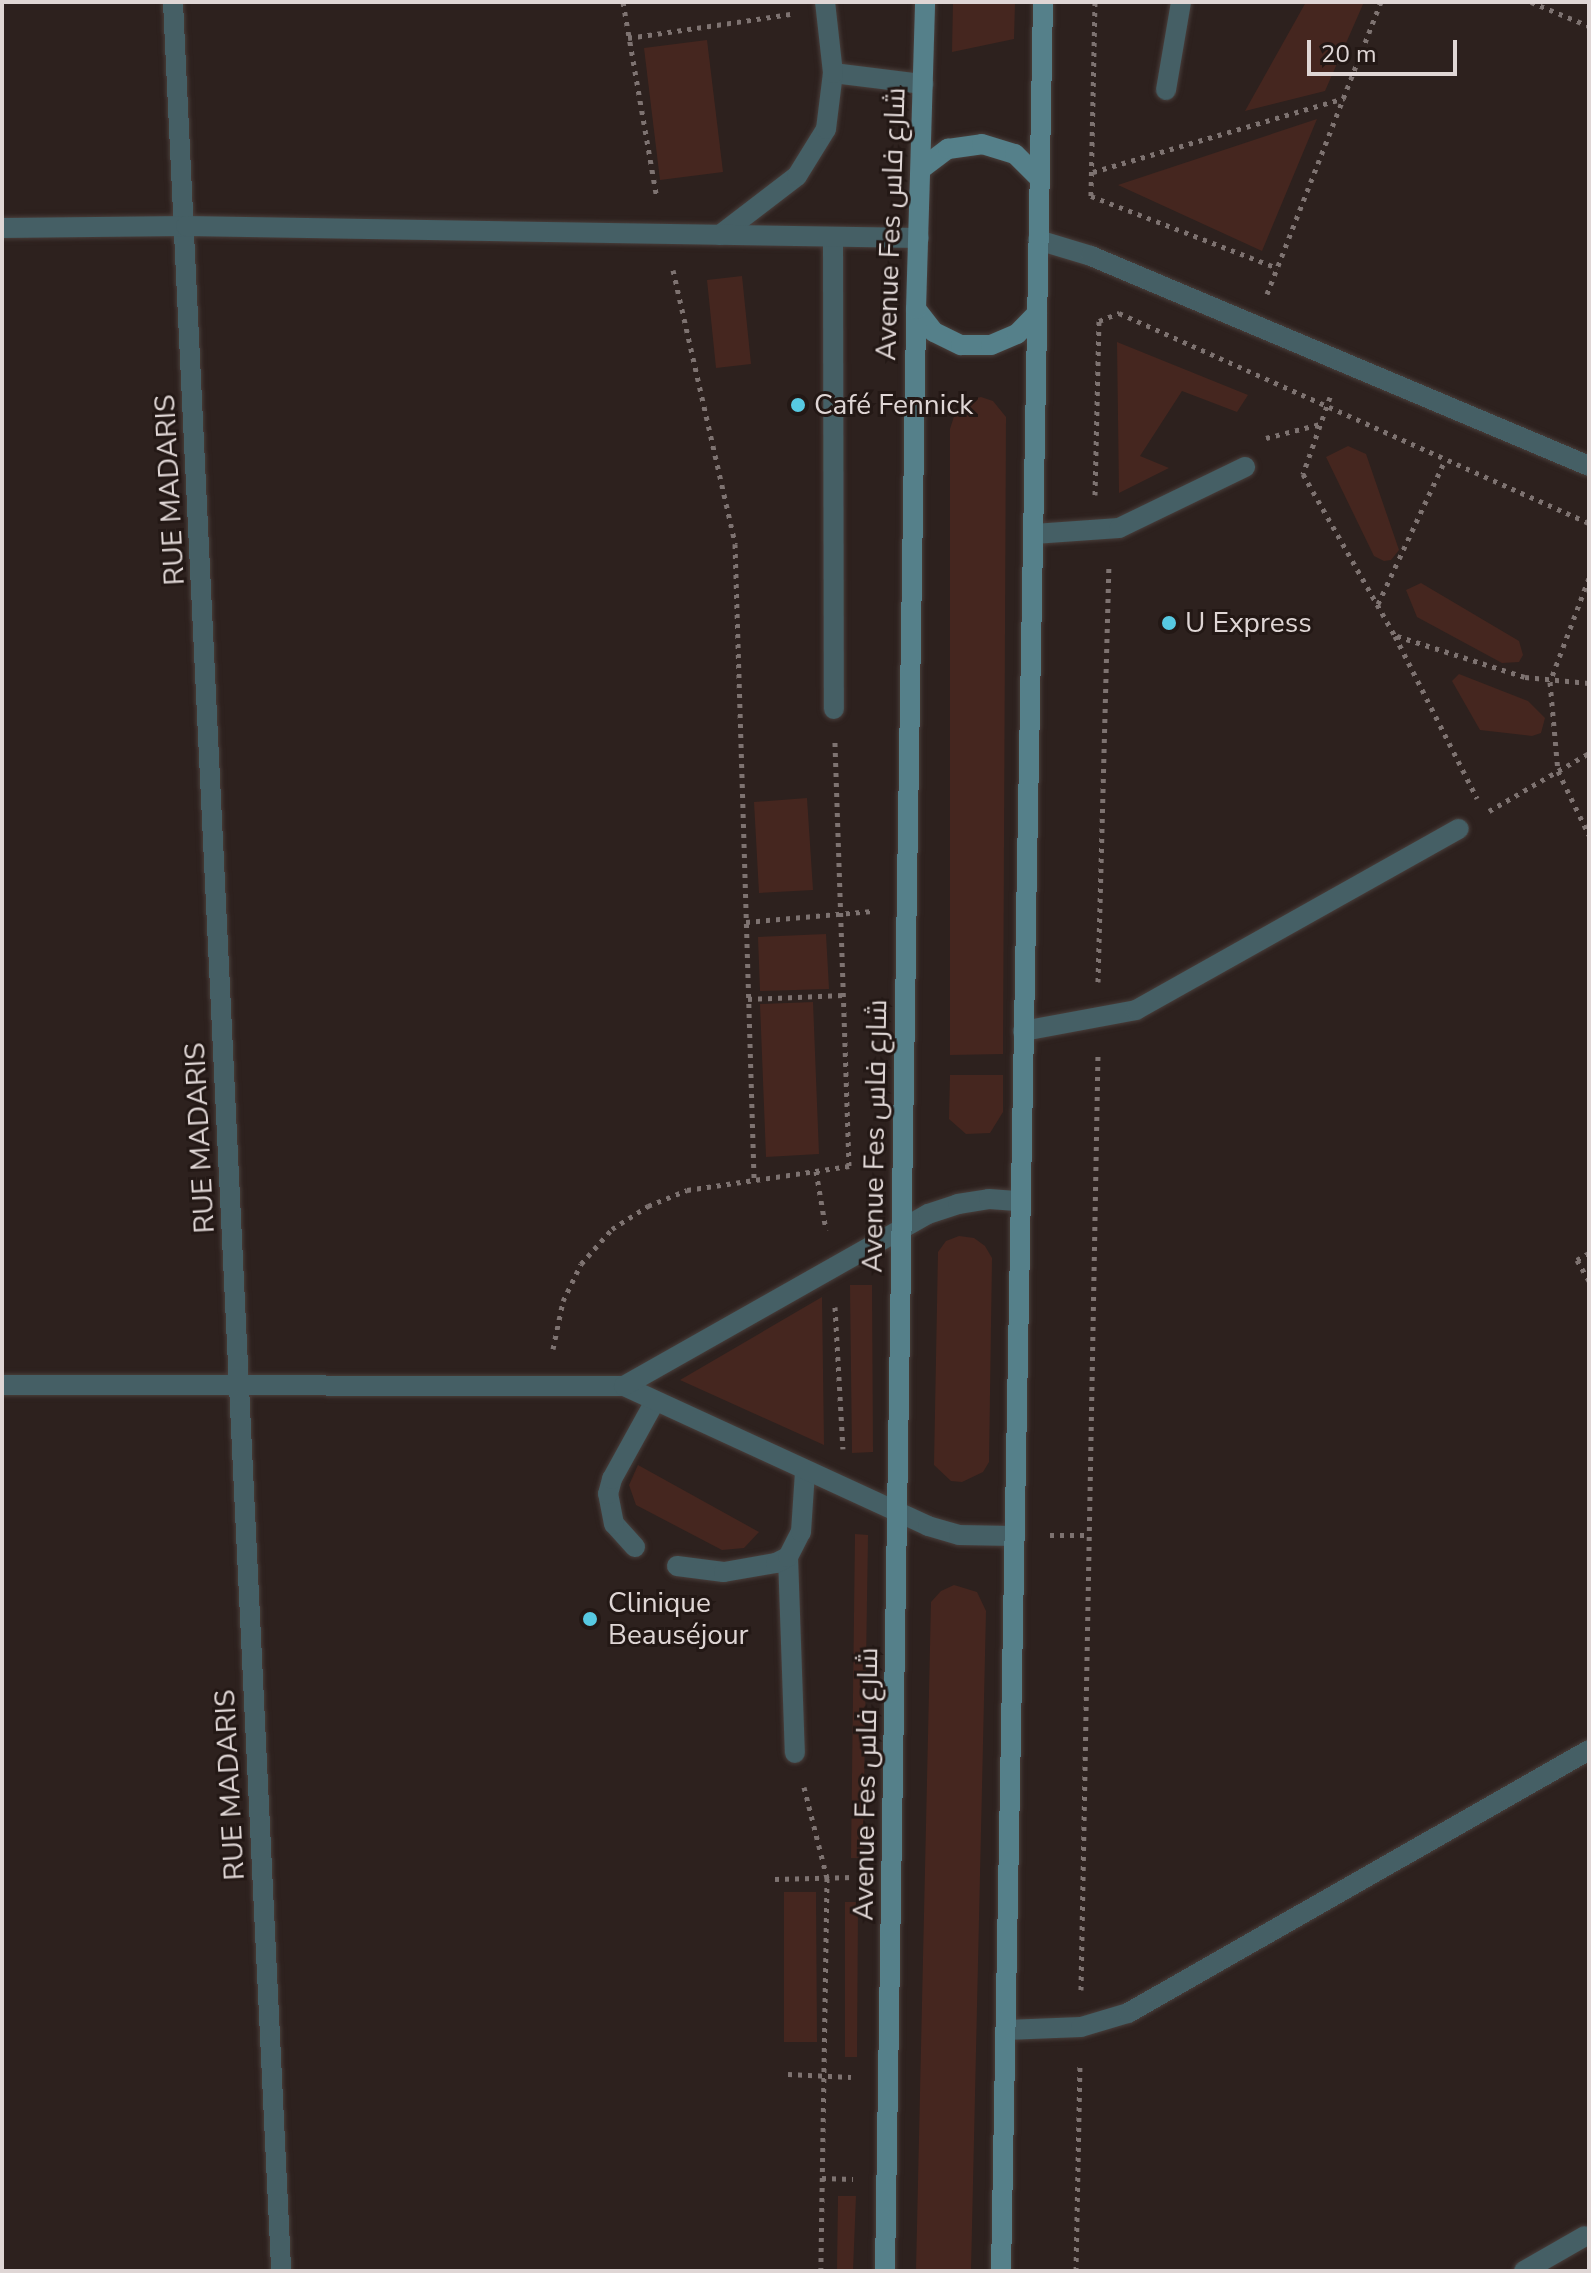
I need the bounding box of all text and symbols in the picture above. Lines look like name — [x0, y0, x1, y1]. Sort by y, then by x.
scale bar — [1311, 24, 1461, 74]
text: 20 m — [1321, 38, 1377, 70]
street label: Avenue Fes شارع فاس — [869, 87, 913, 361]
place label: Café Fennick — [814, 388, 973, 422]
street label: RUE MADARIS — [148, 394, 192, 586]
marker: Café Fennick — [789, 396, 807, 414]
place label: U Express — [1185, 606, 1312, 640]
marker: U Express — [1160, 614, 1178, 632]
street label: Avenue Fes شارع فاس — [856, 999, 894, 1273]
street label: RUE MADARIS — [178, 1042, 222, 1234]
place label: Clinique Beauséjour — [608, 1586, 749, 1652]
marker: Clinique Beauséjour — [579, 1608, 601, 1630]
street label: Avenue Fes شارع فاس — [847, 1647, 885, 1921]
street label: RUE MADARIS — [208, 1689, 252, 1881]

